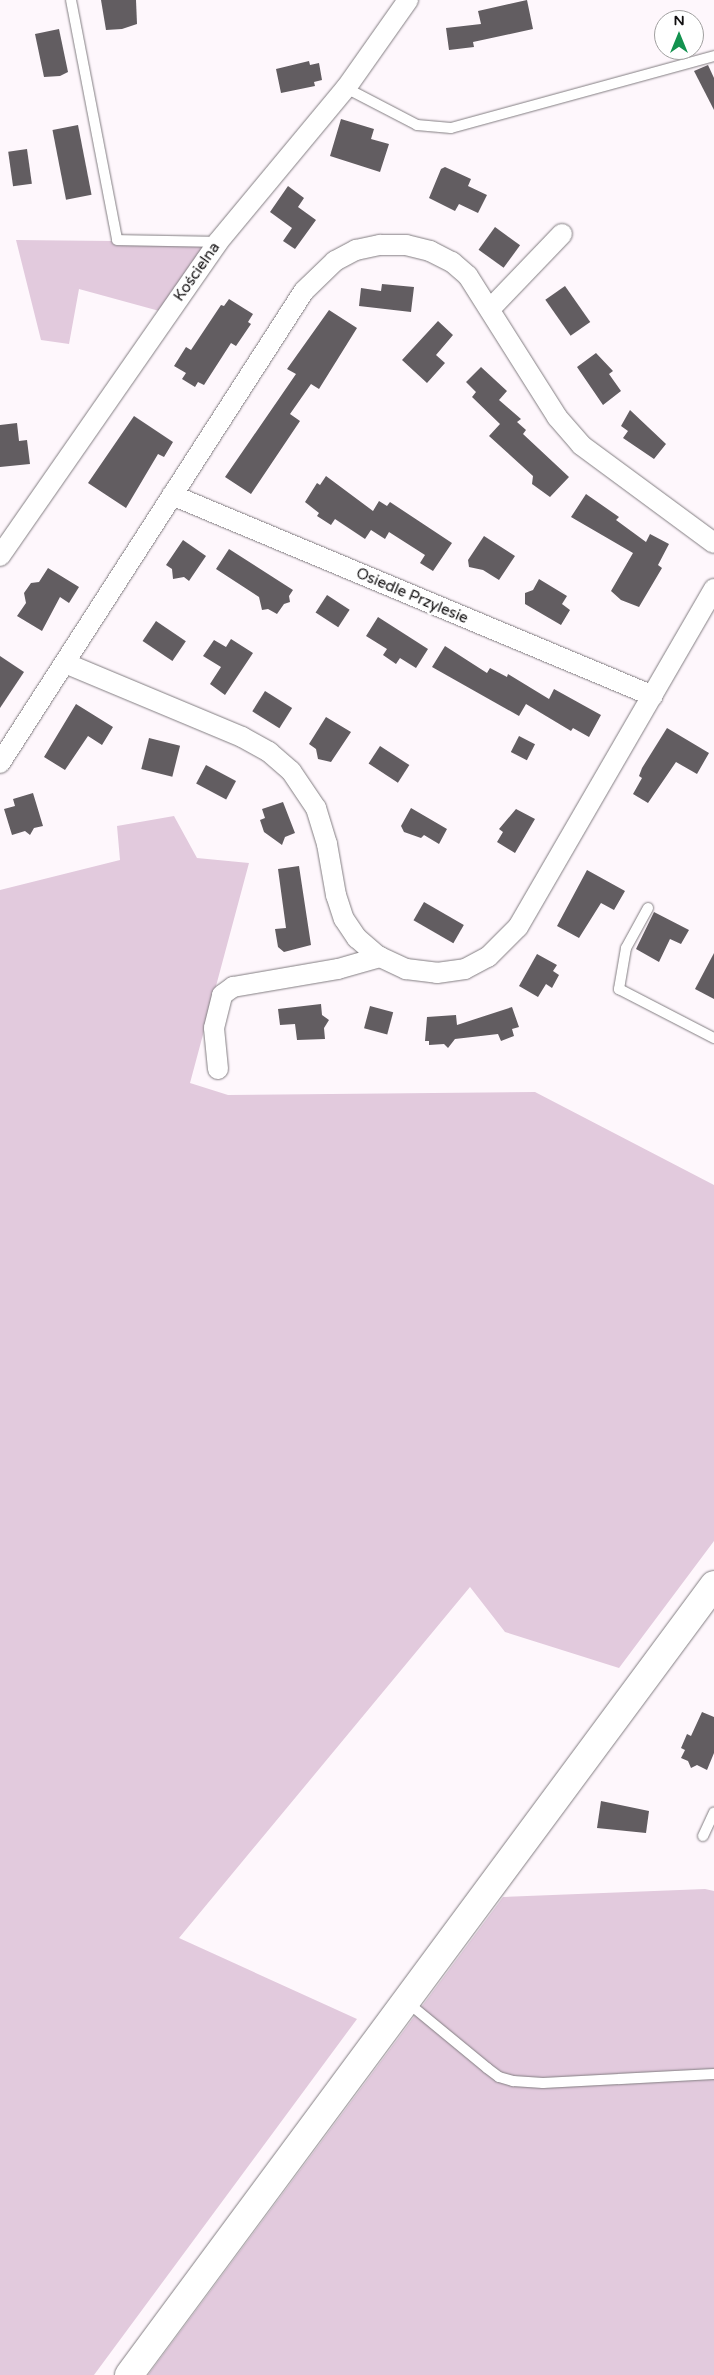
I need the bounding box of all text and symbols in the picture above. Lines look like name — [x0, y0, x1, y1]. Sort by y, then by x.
north arrow — [654, 10, 704, 60]
text: N — [673, 12, 685, 29]
street label: Kościelna — [170, 239, 224, 305]
street label: Osiedle Przylesie — [353, 564, 471, 628]

